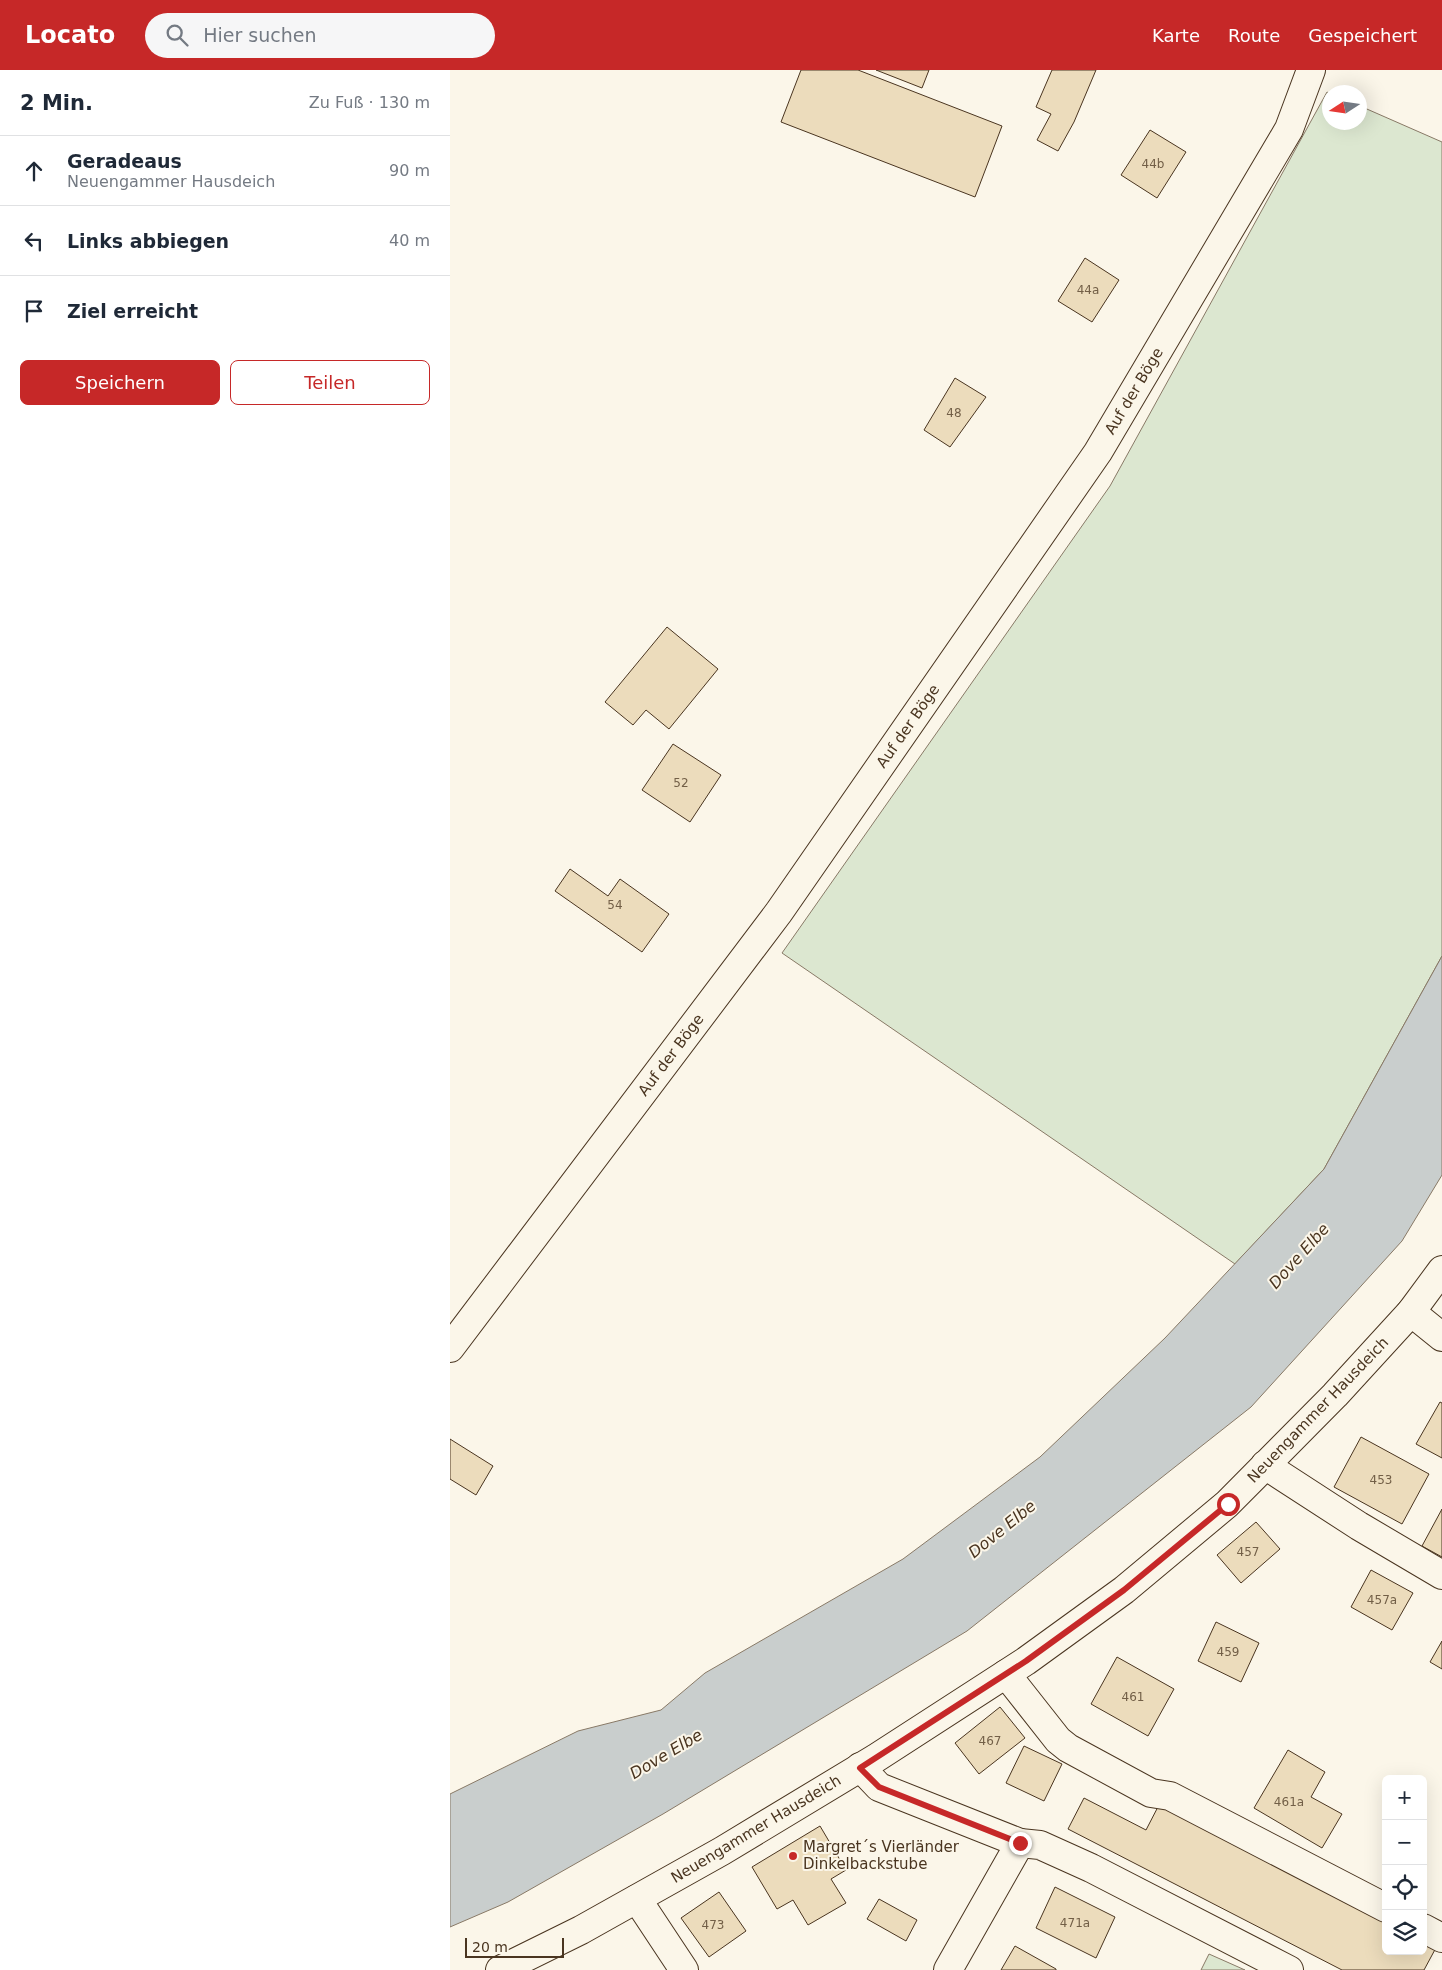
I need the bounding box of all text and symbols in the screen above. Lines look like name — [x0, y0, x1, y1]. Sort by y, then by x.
search box — [145, 13, 495, 58]
text: Locato — [25, 21, 115, 49]
icon: search — [163, 21, 191, 49]
text: Hier suchen — [203, 24, 316, 46]
text: Karte — [1152, 25, 1200, 46]
text: Route — [1228, 25, 1280, 46]
text: Gespeichert — [1308, 25, 1417, 46]
north arrow — [1322, 85, 1367, 130]
text: 2 Min. — [20, 91, 93, 115]
text: Zu Fuß · 130 m — [309, 93, 430, 112]
text: Geradeaus — [67, 150, 182, 172]
icon: ahead — [20, 157, 48, 185]
house number: 44b — [1142, 157, 1164, 171]
text: 90 m — [389, 161, 430, 180]
text: Neuengammer Hausdeich — [67, 172, 275, 191]
icon: left — [20, 227, 48, 255]
text: Links abbiegen — [67, 230, 229, 252]
text: 40 m — [389, 231, 430, 250]
house number: 44a — [1077, 283, 1099, 297]
icon: arrive — [20, 297, 48, 325]
text: Ziel erreicht — [67, 300, 198, 322]
street label: Auf der Böge — [1101, 344, 1167, 438]
button: Speichern — [20, 360, 220, 405]
button: Teilen — [230, 360, 430, 405]
house number: 48 — [946, 406, 962, 420]
street label: Auf der Böge — [873, 681, 943, 771]
house number: 52 — [673, 776, 689, 790]
house number: 54 — [607, 898, 623, 912]
street label: Auf der Böge — [634, 1011, 708, 1099]
water label: Dove Elbe — [1265, 1219, 1333, 1292]
street label: Neuengammer Hausdeich — [1244, 1334, 1392, 1486]
house number: 453 — [1370, 1473, 1392, 1487]
route start — [1217, 1493, 1240, 1516]
water label: Dove Elbe — [965, 1496, 1040, 1562]
house number: 457 — [1237, 1545, 1259, 1559]
house number: 457a — [1367, 1593, 1397, 1607]
house number: 459 — [1217, 1645, 1239, 1659]
house number: 461 — [1122, 1690, 1144, 1704]
water label: Dove Elbe — [626, 1725, 706, 1783]
house number: 467 — [979, 1734, 1001, 1748]
street label: Neuengammer Hausdeich — [668, 1771, 844, 1887]
map controls — [1382, 1775, 1427, 1955]
button: + — [1382, 1775, 1427, 1820]
house number: 461a — [1274, 1795, 1304, 1809]
button: − — [1382, 1820, 1427, 1865]
route end — [1009, 1832, 1032, 1855]
place label: Margret´s Vierländer Dinkelbackstube — [803, 1838, 960, 1873]
marker: Margret´s Vierländer Dinkelbackstube — [787, 1850, 799, 1862]
button: locate — [1382, 1865, 1427, 1910]
button: layers — [1382, 1910, 1427, 1955]
house number: 471a — [1060, 1916, 1090, 1930]
house number: 473 — [702, 1918, 724, 1932]
scale bar — [465, 1935, 564, 1958]
text: 20 m — [472, 1939, 508, 1955]

